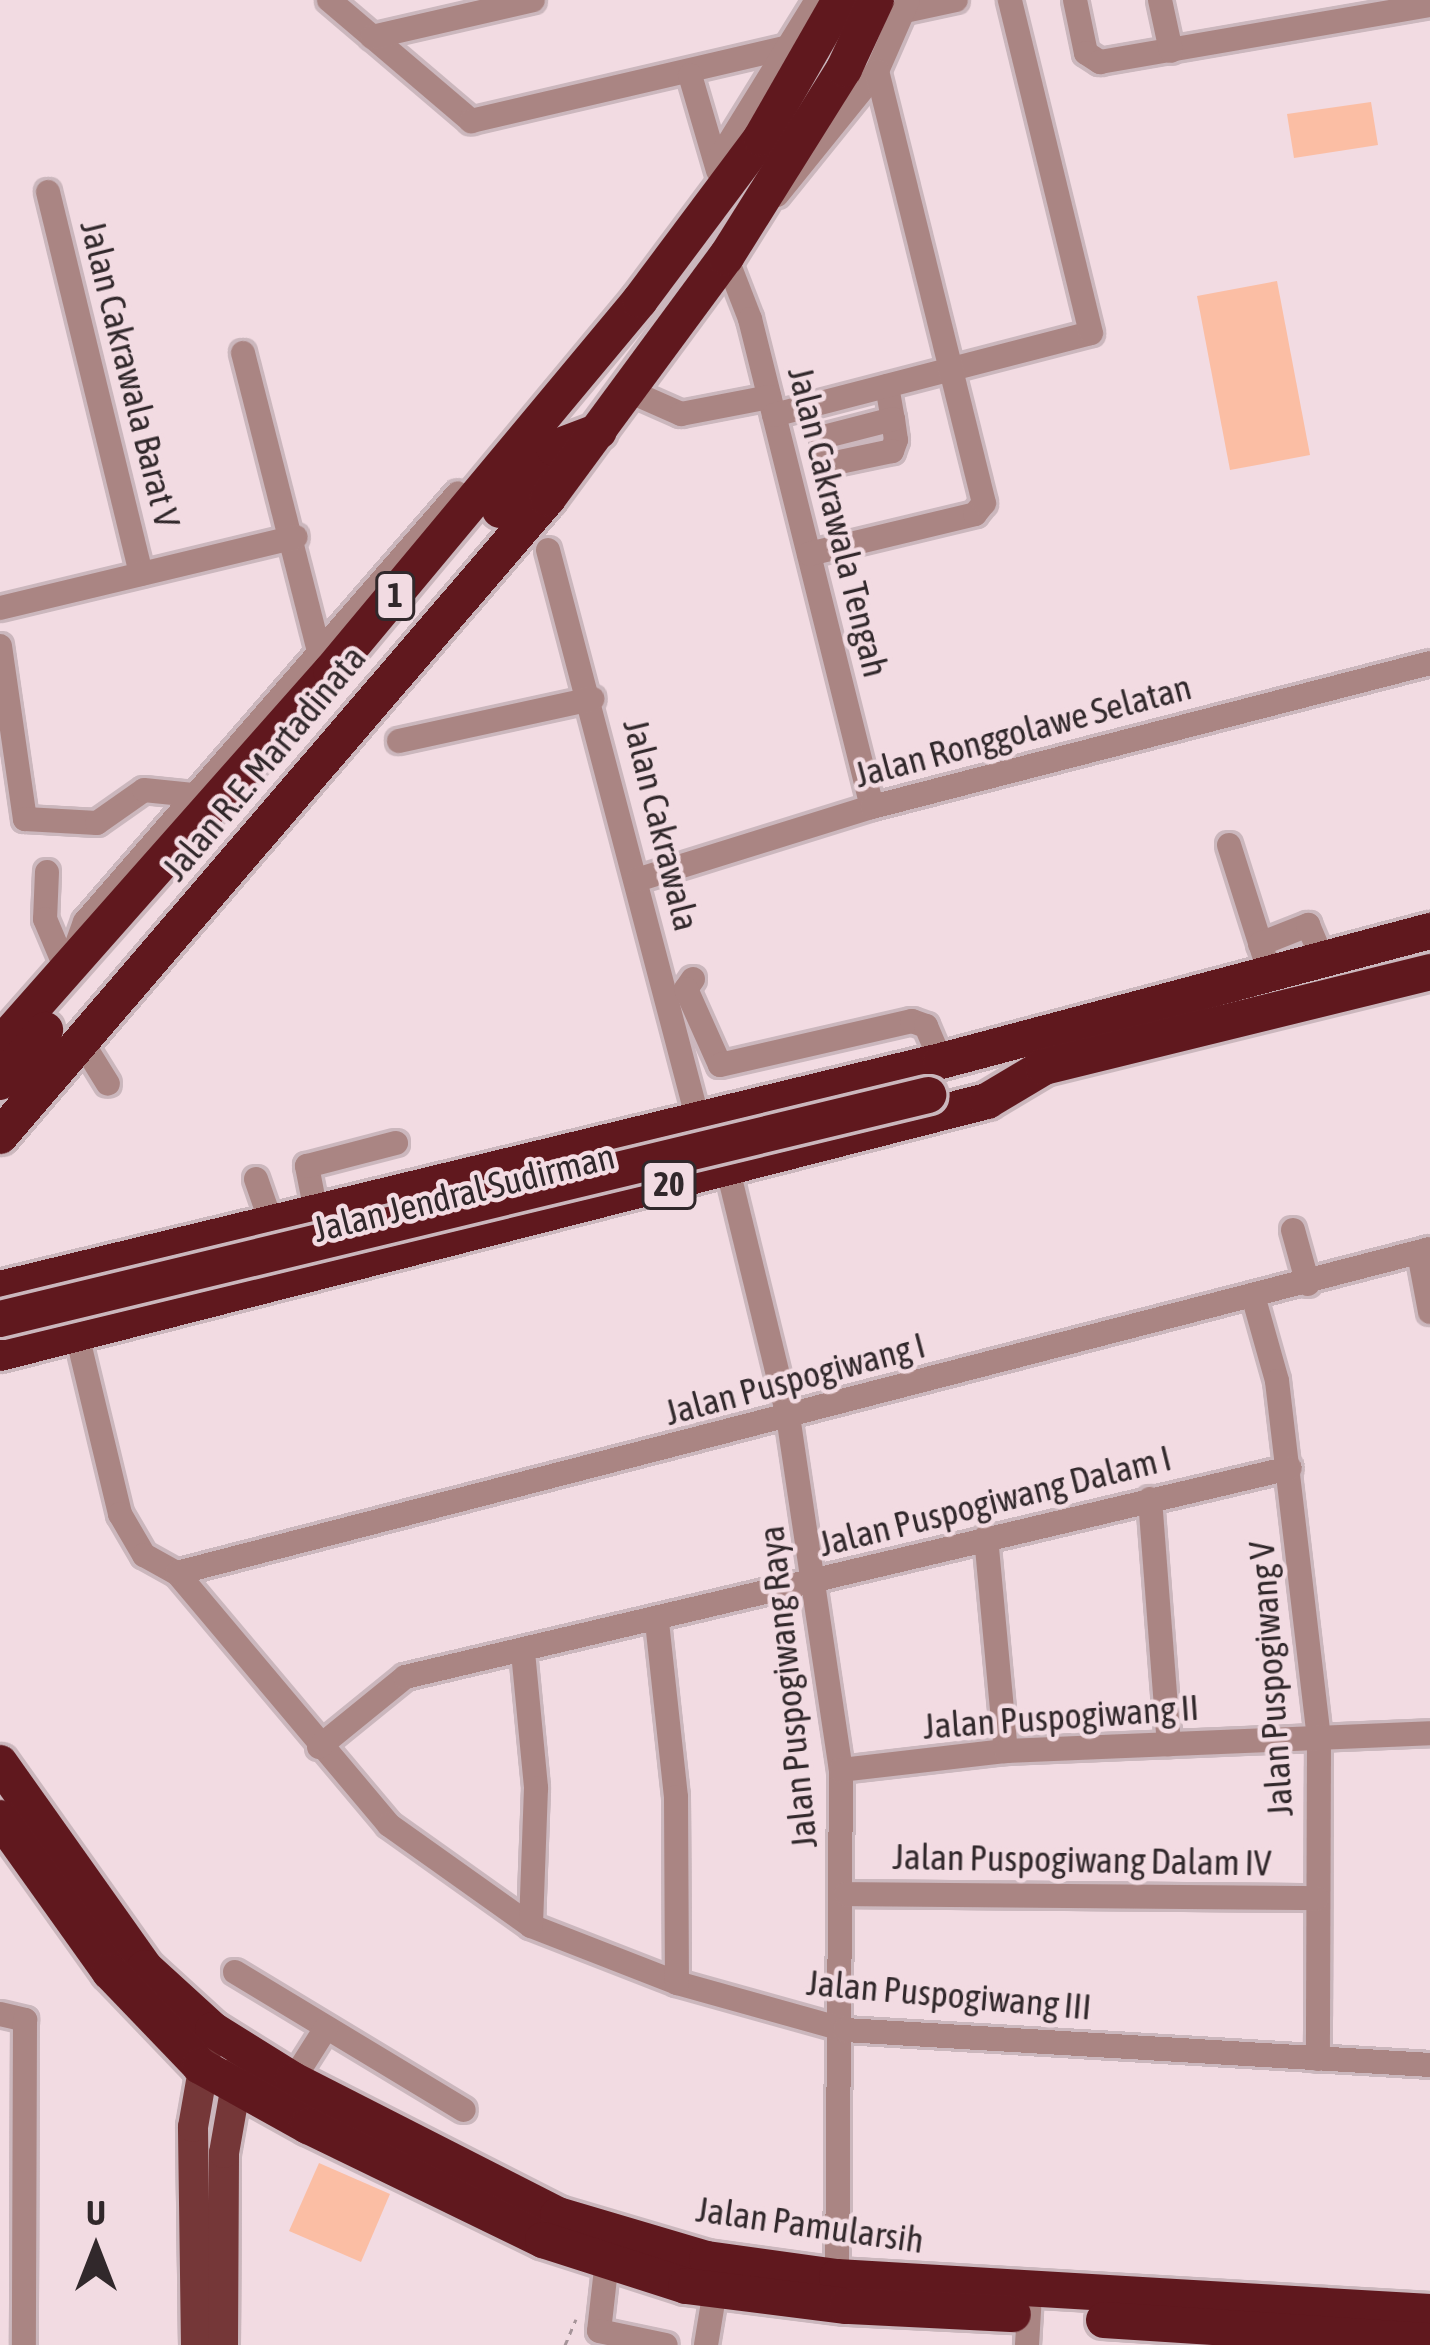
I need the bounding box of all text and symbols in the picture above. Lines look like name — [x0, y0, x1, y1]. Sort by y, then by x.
street label: Jalan Cakrawala Barat V — [71, 216, 189, 532]
street label: Jalan Cakrawala Tengah — [779, 363, 897, 681]
road number: 1 — [374, 569, 416, 623]
street label: Jalan R.E. Martadinata — [153, 637, 375, 889]
street label: Jalan Ronggolawe Selatan — [850, 665, 1196, 797]
street label: Jalan Cakrawala — [614, 715, 708, 935]
street label: Jalan Jendral Sudirman — [309, 1135, 619, 1251]
road number: 20 — [639, 1158, 699, 1212]
street label: Jalan Puspogiwang I — [660, 1324, 930, 1434]
street label: Jalan Puspogiwang Dalam I — [814, 1436, 1176, 1566]
street label: Jalan Puspogiwang Raya — [750, 1524, 826, 1850]
street label: Jalan Puspogiwang V — [1240, 1540, 1302, 1818]
street label: Jalan Puspogiwang II — [922, 1686, 1200, 1748]
street label: Jalan Puspogiwang Dalam IV — [892, 1835, 1272, 1885]
street label: Jalan Puspogiwang III — [805, 1961, 1093, 2029]
street label: Jalan Pamularsih — [693, 2188, 927, 2262]
north arrow — [36, 2189, 156, 2309]
text: U — [86, 2194, 106, 2232]

